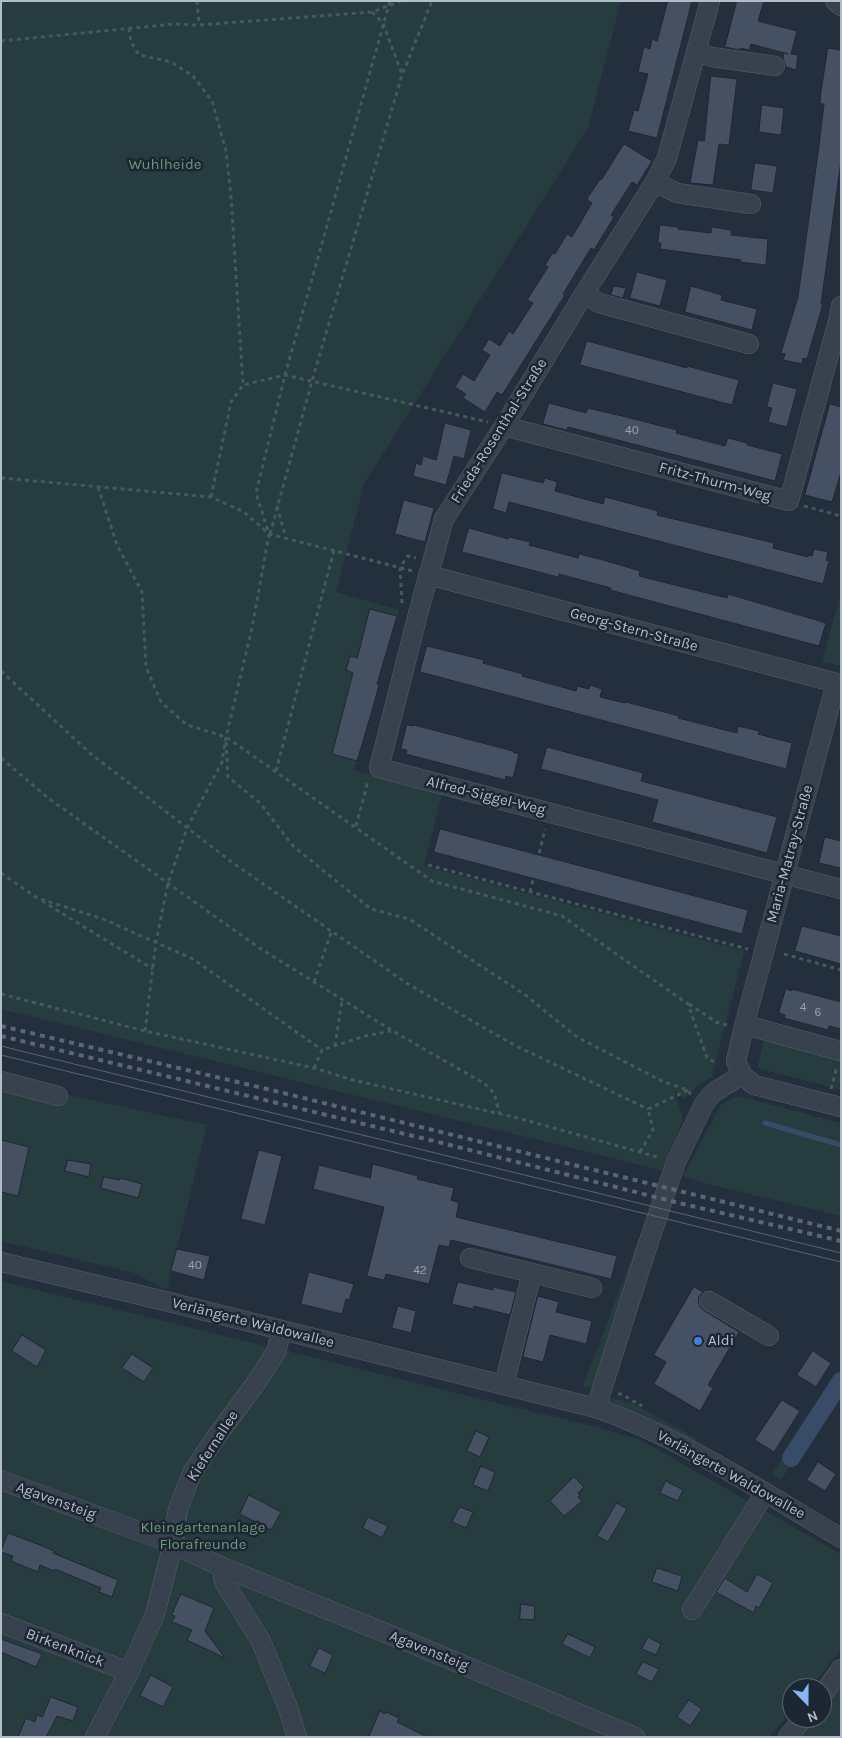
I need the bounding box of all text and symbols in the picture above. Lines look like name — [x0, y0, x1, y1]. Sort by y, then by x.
park label: Wuhlheide — [128, 156, 202, 174]
street label: Frieda-Rosenthal-Straße — [447, 355, 551, 507]
house number: 40 — [625, 424, 639, 438]
street label: Fritz-Thurm-Weg — [657, 458, 773, 506]
street label: Georg-Stern-Straße — [568, 604, 700, 656]
street label: Alfred-Siggel-Weg — [425, 773, 547, 819]
street label: Maria-Matray-Straße — [763, 783, 817, 925]
house number: 4 — [800, 1001, 806, 1015]
house number: 6 — [815, 1006, 821, 1020]
house number: 40 — [188, 1259, 202, 1273]
house number: 42 — [413, 1264, 427, 1278]
street label: Verlängerte Waldowallee — [170, 1294, 336, 1352]
place label: Aldi — [708, 1332, 734, 1350]
marker: Aldi — [692, 1335, 704, 1347]
street label: Kiefernallee — [183, 1407, 243, 1485]
street label: Verlängerte Waldowallee — [654, 1427, 808, 1523]
street label: Agavensteig — [14, 1478, 98, 1524]
park label: Kleingartenanlage Florafreunde — [140, 1519, 266, 1554]
street label: Birkenknick — [23, 1625, 107, 1671]
street label: Agavensteig — [387, 1627, 471, 1675]
north arrow — [782, 1678, 832, 1728]
text: N — [805, 1707, 820, 1726]

